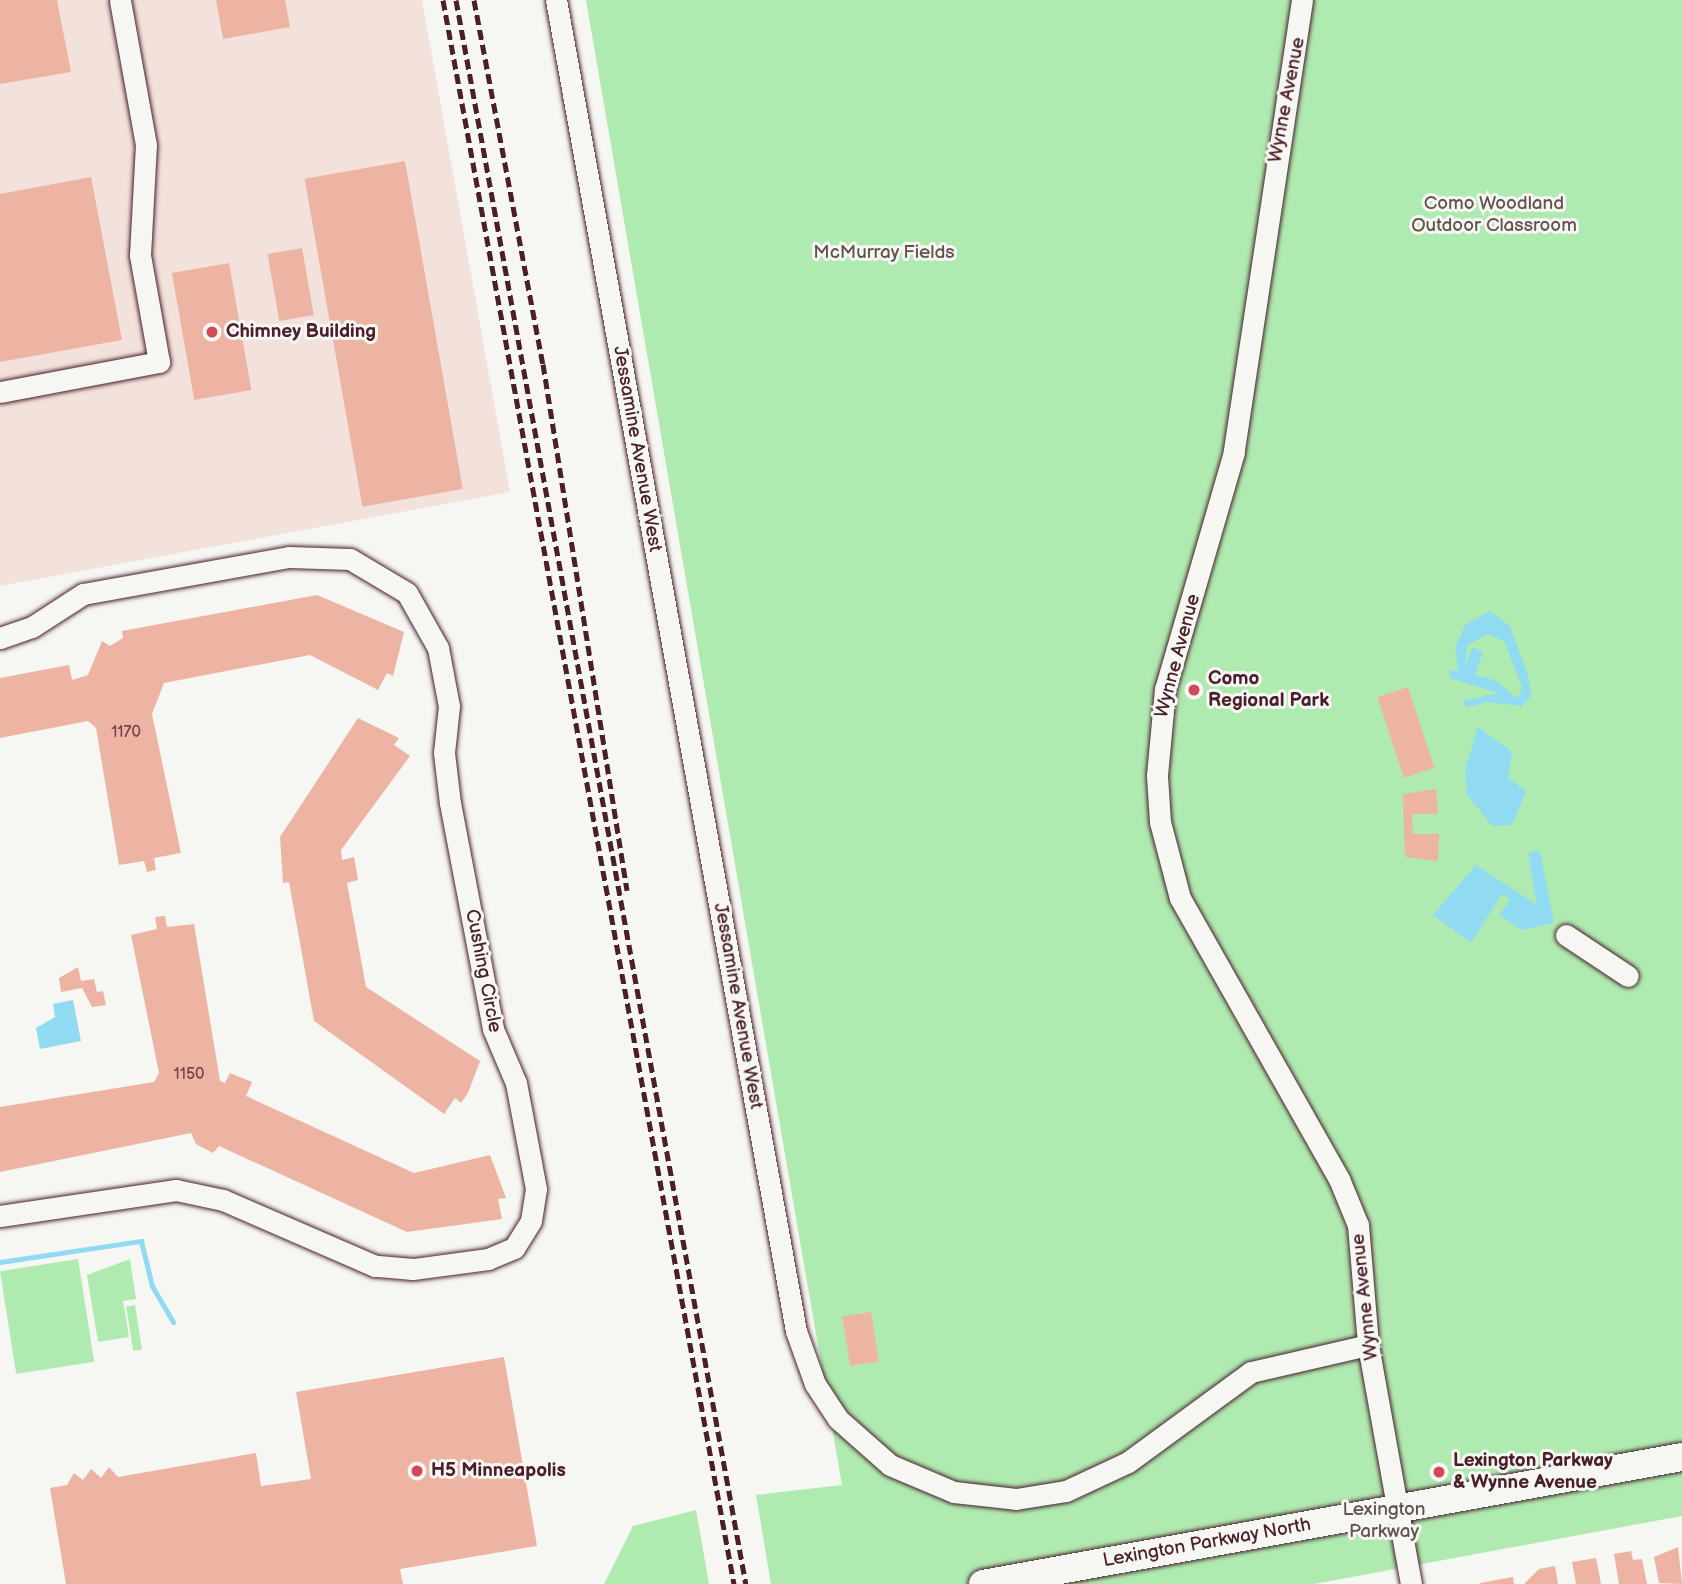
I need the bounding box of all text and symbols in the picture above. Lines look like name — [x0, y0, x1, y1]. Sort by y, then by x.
street label: Wynne Avenue — [1264, 35, 1310, 165]
park label: Como Woodland Outdoor Classroom — [1411, 193, 1577, 237]
park label: McMurray Fields — [813, 242, 955, 264]
place label: Chimney Building — [226, 321, 377, 343]
marker: Chimney Building — [204, 324, 220, 340]
street label: Jessamine Avenue West — [608, 344, 666, 554]
street label: Wynne Avenue — [1151, 592, 1205, 720]
place label: Como Regional Park — [1208, 668, 1329, 712]
marker: Como Regional Park — [1186, 682, 1202, 698]
house number: 1170 — [111, 723, 141, 743]
street label: Jessamine Avenue West — [709, 901, 767, 1111]
street label: Cushing Circle — [460, 907, 506, 1035]
house number: 1150 — [174, 1065, 204, 1085]
street label: Wynne Avenue — [1347, 1233, 1383, 1361]
place label: Lexington Parkway & Wynne Avenue — [1453, 1450, 1613, 1494]
place label: H5 Minneapolis — [431, 1460, 566, 1482]
marker: H5 Minneapolis — [409, 1463, 425, 1479]
marker: Lexington Parkway & Wynne Avenue — [1431, 1464, 1447, 1480]
park label: Lexington Parkway — [1342, 1499, 1426, 1543]
street label: Lexington Parkway North — [1101, 1513, 1313, 1573]

